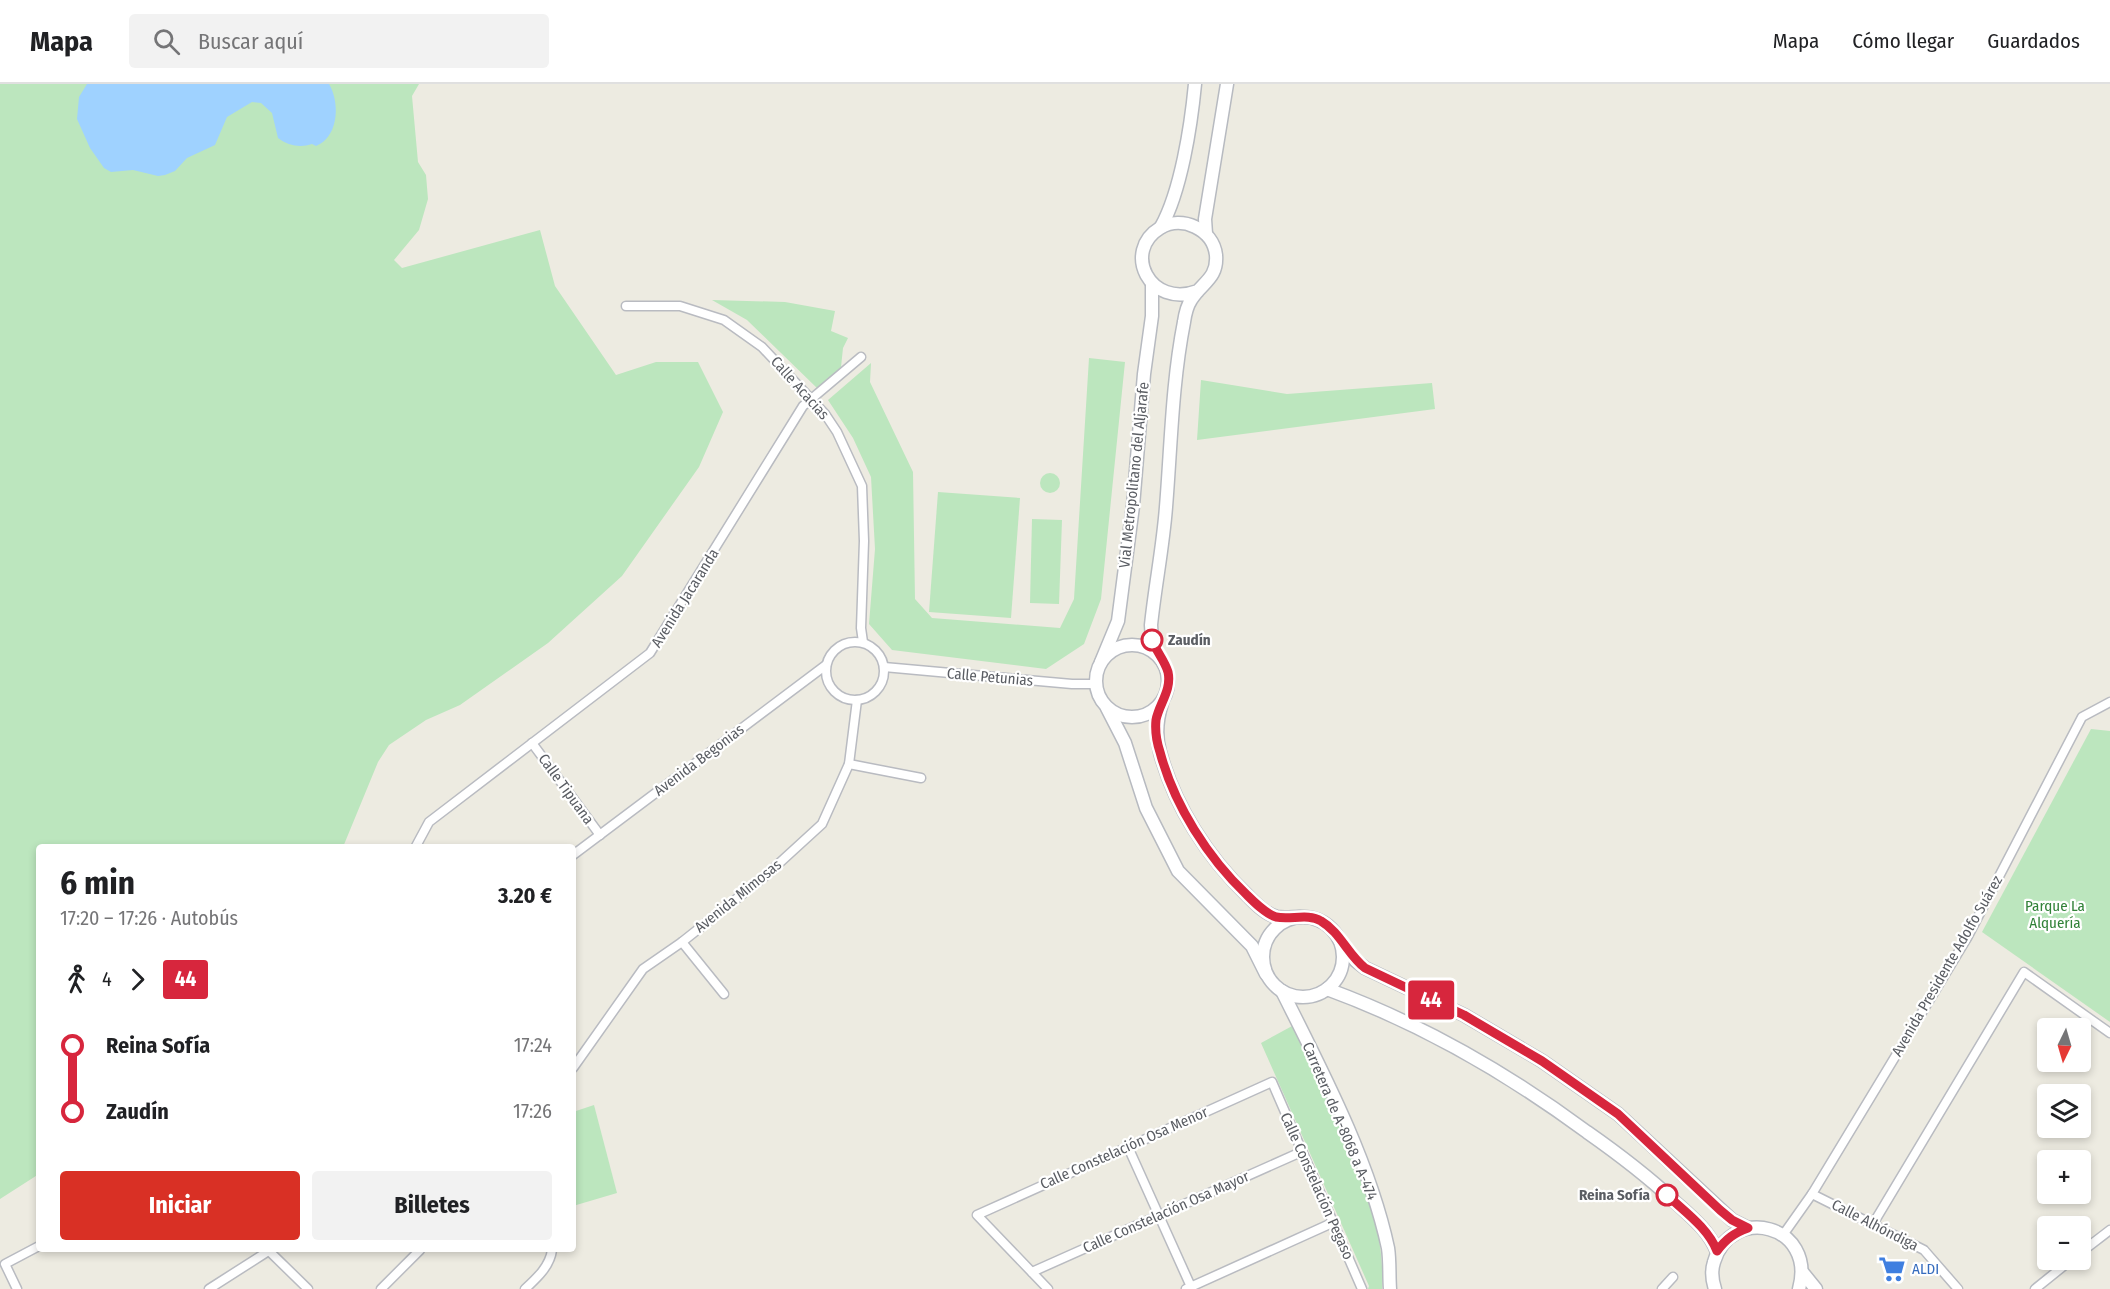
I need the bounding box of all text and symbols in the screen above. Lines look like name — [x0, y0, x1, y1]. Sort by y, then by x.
search box — [129, 14, 549, 68]
text: Mapa — [30, 25, 93, 58]
icon: search — [150, 25, 183, 58]
text: Buscar aquí — [198, 28, 303, 55]
text: Mapa — [1773, 28, 1819, 54]
text: Cómo llegar — [1852, 28, 1954, 54]
text: Guardados — [1987, 28, 2080, 54]
street label: Calle Acacias — [767, 353, 833, 423]
street label: Vial Metropolitano del Aljarafe — [1115, 381, 1153, 569]
street label: Avenida Jacaranda — [647, 545, 723, 651]
marker: Zaudín — [1141, 629, 1163, 651]
place label: Zaudín — [1168, 631, 1211, 649]
street label: Calle Petunias — [946, 664, 1034, 690]
street label: Avenida Begonias — [650, 720, 748, 800]
street label: Calle Tipuana — [534, 750, 598, 828]
street label: Avenida Mimosas — [691, 856, 785, 936]
text: 6 min — [60, 863, 135, 903]
street label: Avenida Presidente Adolfo Suárez — [1888, 872, 2006, 1060]
text: 3.20 € — [498, 882, 552, 909]
park label: Parque La Alquería — [2025, 897, 2085, 932]
text: 17:20 – 17:26 · Autobús — [60, 906, 238, 930]
icon: walk — [60, 963, 93, 996]
icon: forward — [121, 963, 154, 996]
text: 44 — [175, 966, 196, 992]
text: 4 — [102, 967, 112, 991]
line badge: 44 — [1404, 980, 1458, 1020]
text: 44 — [1420, 987, 1442, 1013]
north arrow — [2037, 1018, 2091, 1072]
map controls — [2037, 1018, 2091, 1270]
text: Reina Sofía — [106, 1032, 210, 1059]
text: 17:24 — [514, 1033, 552, 1057]
street label: Carretera de A-8068 a A-474 — [1299, 1039, 1381, 1203]
button: layers — [2037, 1084, 2091, 1138]
text: Zaudín — [106, 1098, 169, 1125]
text: 17:26 — [513, 1099, 552, 1123]
street label: Calle Constelación Osa Menor — [1037, 1103, 1211, 1193]
street label: Calle Constelación Pegaso — [1276, 1110, 1358, 1262]
button: + — [2037, 1150, 2091, 1204]
street label: Calle Constelación Osa Mayor — [1080, 1167, 1253, 1257]
button: Iniciar — [60, 1171, 300, 1240]
button: Billetes — [312, 1171, 552, 1240]
marker: Reina Sofía — [1656, 1184, 1678, 1206]
place label: Reina Sofía — [1579, 1186, 1651, 1204]
street label: Calle Alhóndiga — [1829, 1195, 1921, 1255]
button: − — [2037, 1216, 2091, 1270]
supermarket icon: ALDI — [1877, 1254, 1907, 1284]
place label: ALDI — [1912, 1260, 1939, 1278]

